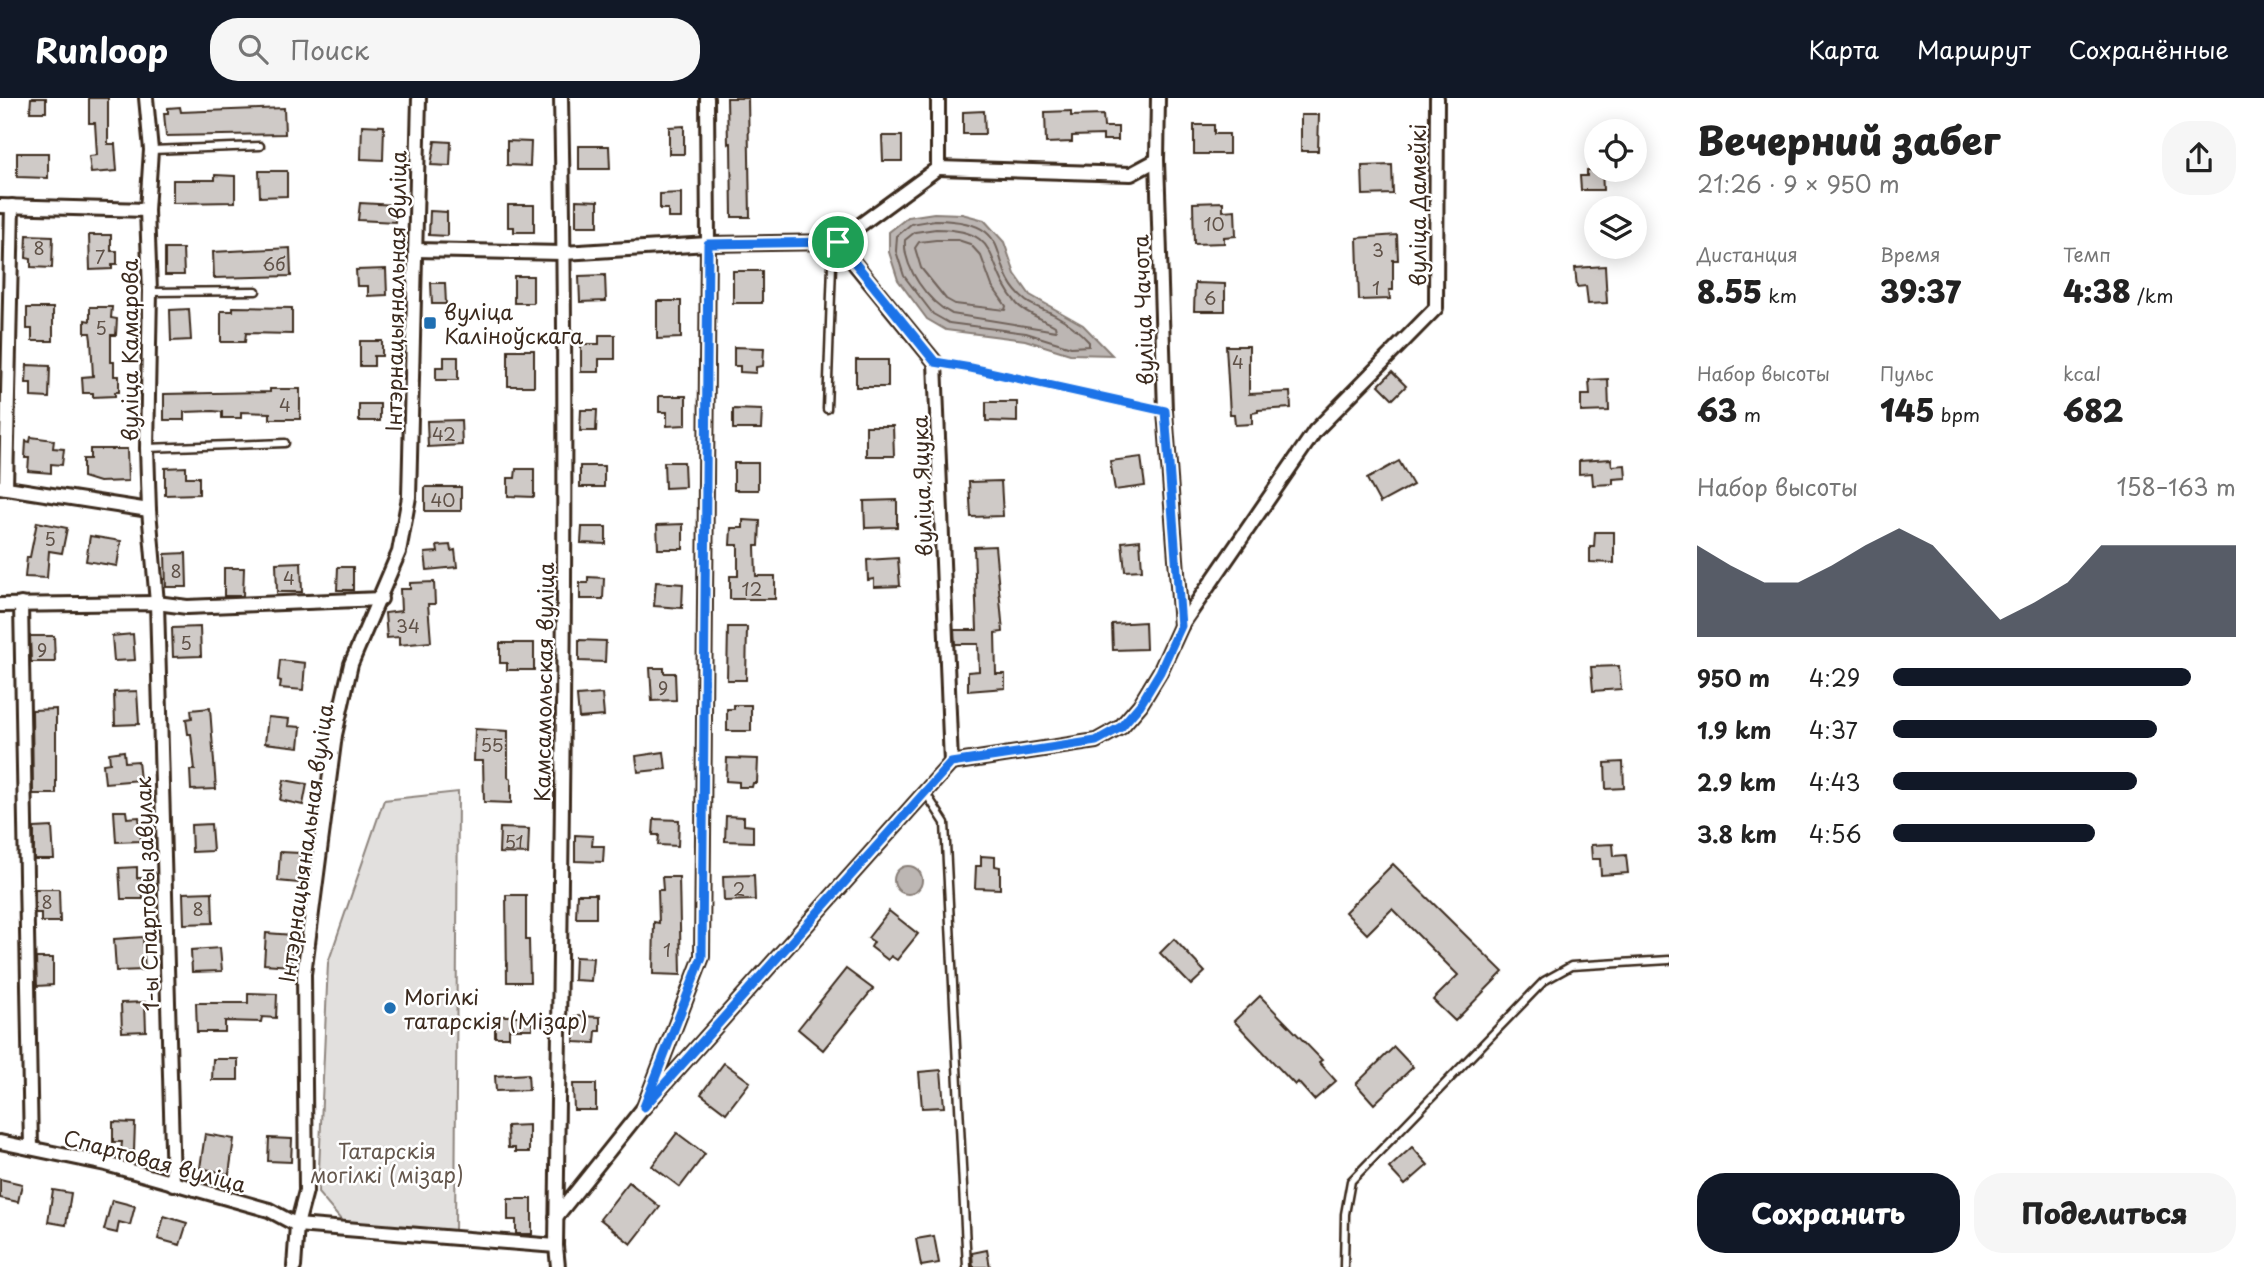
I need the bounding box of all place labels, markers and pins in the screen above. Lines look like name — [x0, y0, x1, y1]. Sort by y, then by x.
pin — [808, 212, 868, 272]
place label: вуліца Каліноўскага — [444, 295, 584, 351]
marker: вуліца Каліноўскага — [422, 315, 438, 331]
place label: Могілкі татарскія (Мізар) — [404, 980, 588, 1036]
marker: Могілкі татарскія (Мізар) — [382, 1000, 398, 1016]

